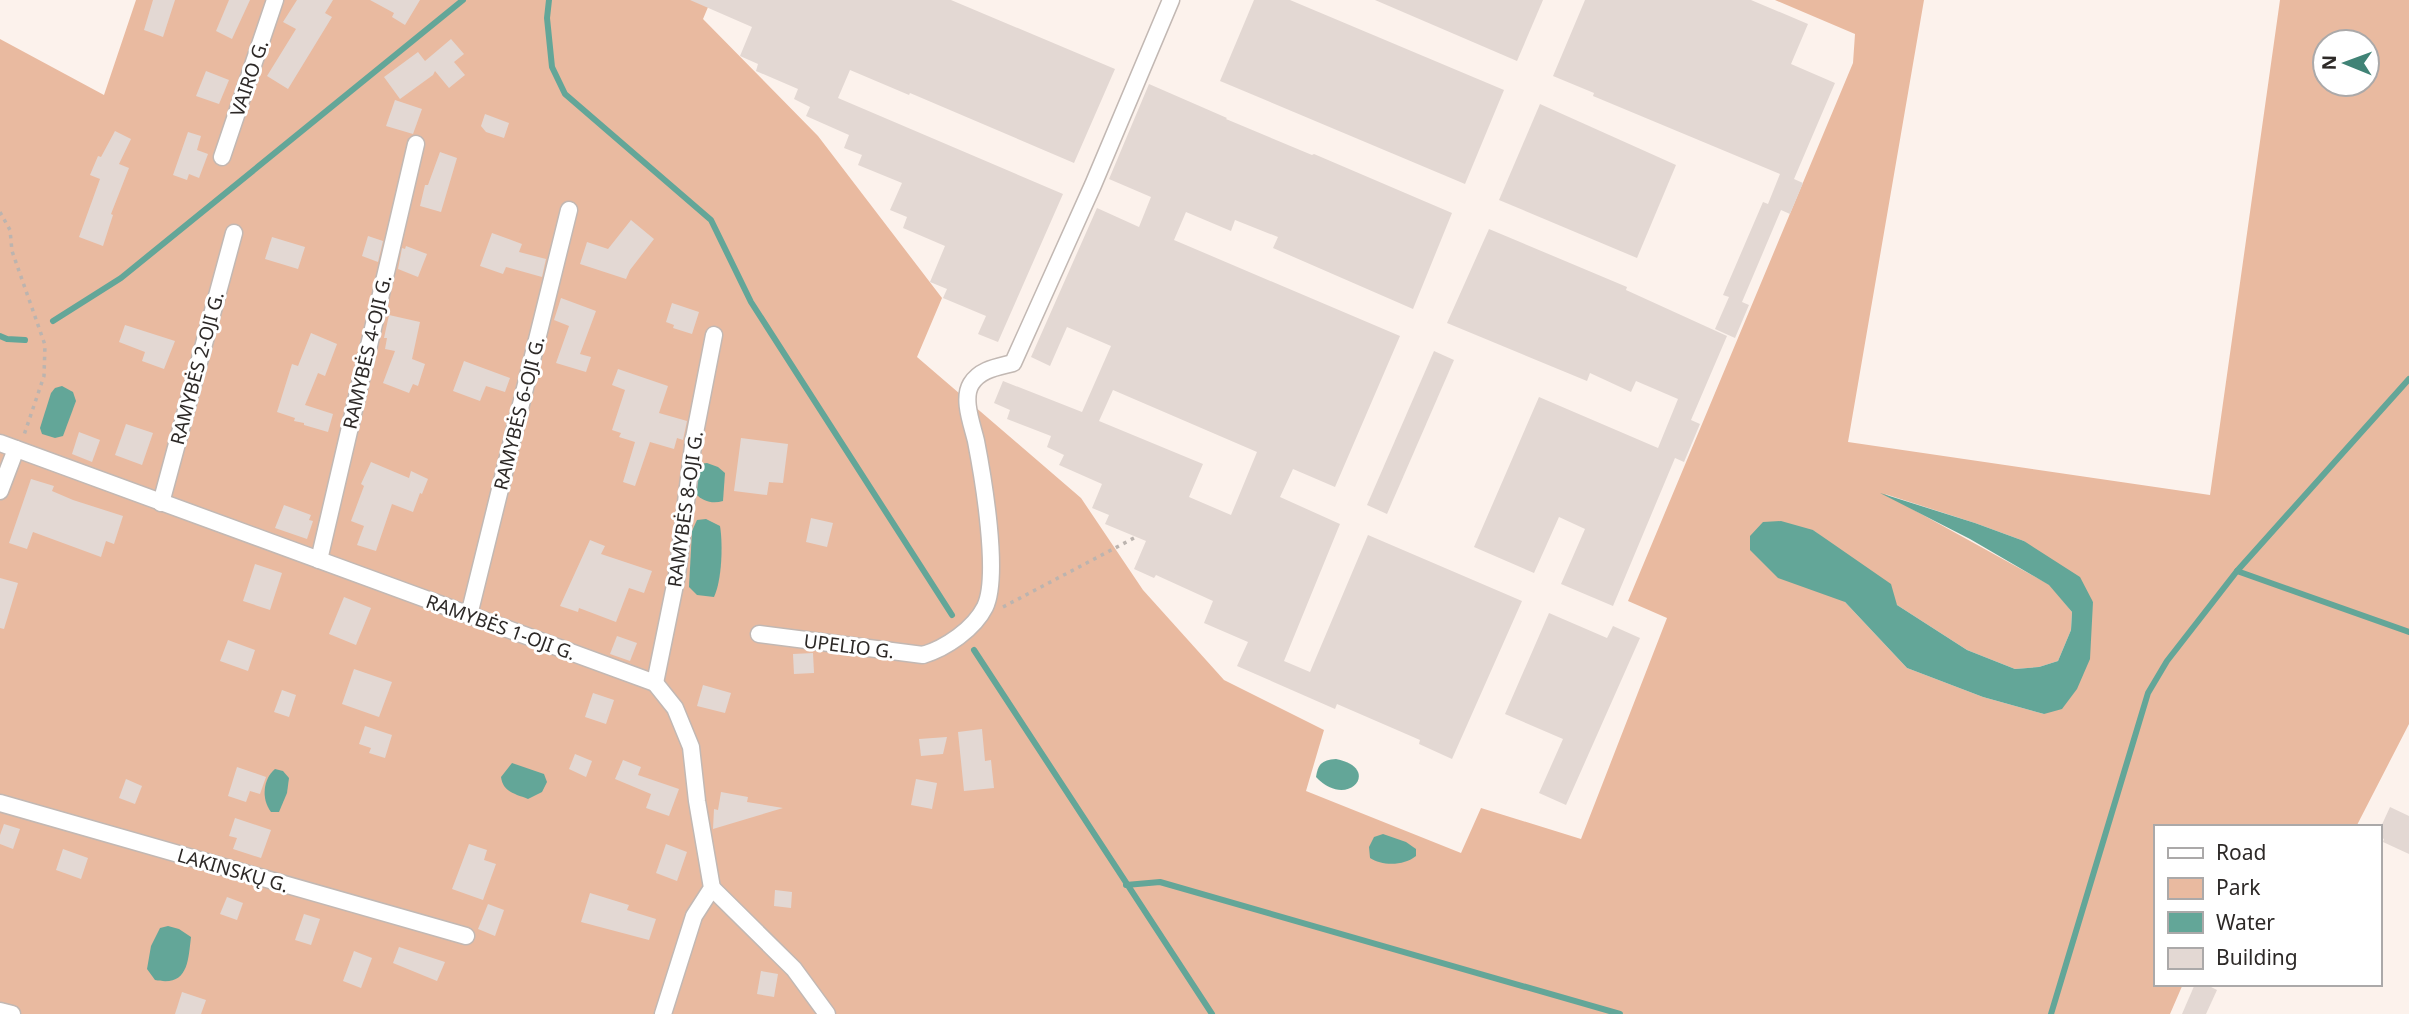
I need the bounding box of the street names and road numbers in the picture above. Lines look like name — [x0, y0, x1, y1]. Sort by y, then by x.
street label: VAIRO G. — [224, 36, 274, 120]
street label: RAMYBĖS 4-OJI G. — [337, 272, 397, 432]
street label: RAMYBĖS 2-OJI G. — [164, 289, 230, 447]
street label: RAMYBĖS 6-OJI G. — [487, 333, 551, 493]
street label: RAMYBĖS 8-OJI G. — [661, 429, 709, 589]
street label: RAMYBĖS 1-OJI G. — [423, 588, 579, 666]
street label: UPELIO G. — [802, 628, 896, 664]
street label: LAKINSKŲ G. — [174, 842, 292, 898]

